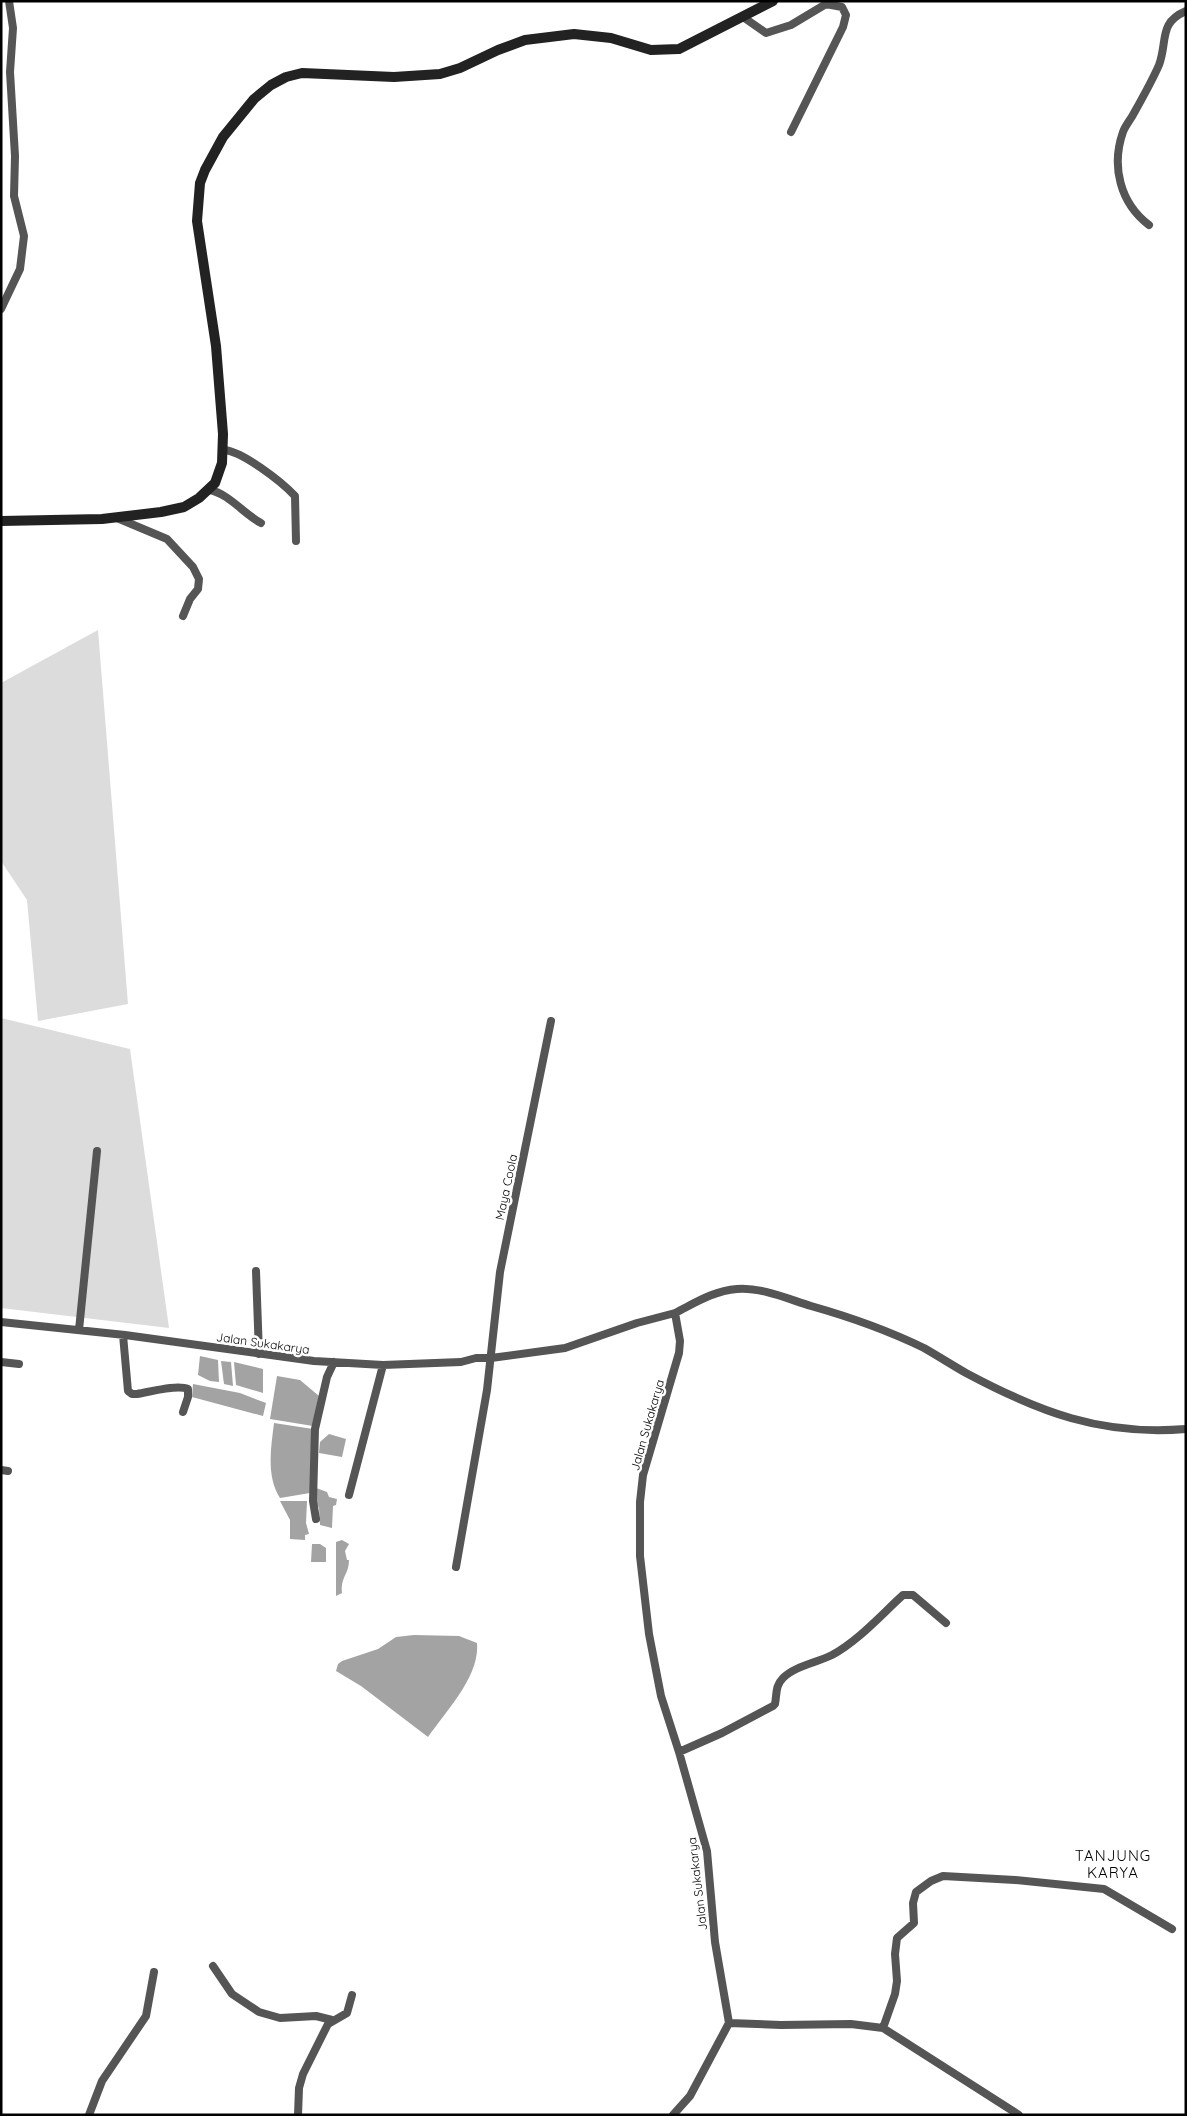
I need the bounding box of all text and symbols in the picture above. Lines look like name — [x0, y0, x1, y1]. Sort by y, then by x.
street label: Maya Coola — [492, 1153, 520, 1221]
street label: Jalan Sukakarya — [215, 1329, 311, 1357]
street label: Jalan Sukakarya — [627, 1378, 667, 1472]
street label: Jalan Sukakarya — [684, 1836, 710, 1932]
district label: TANJUNG KARYA — [1075, 1846, 1151, 1882]

